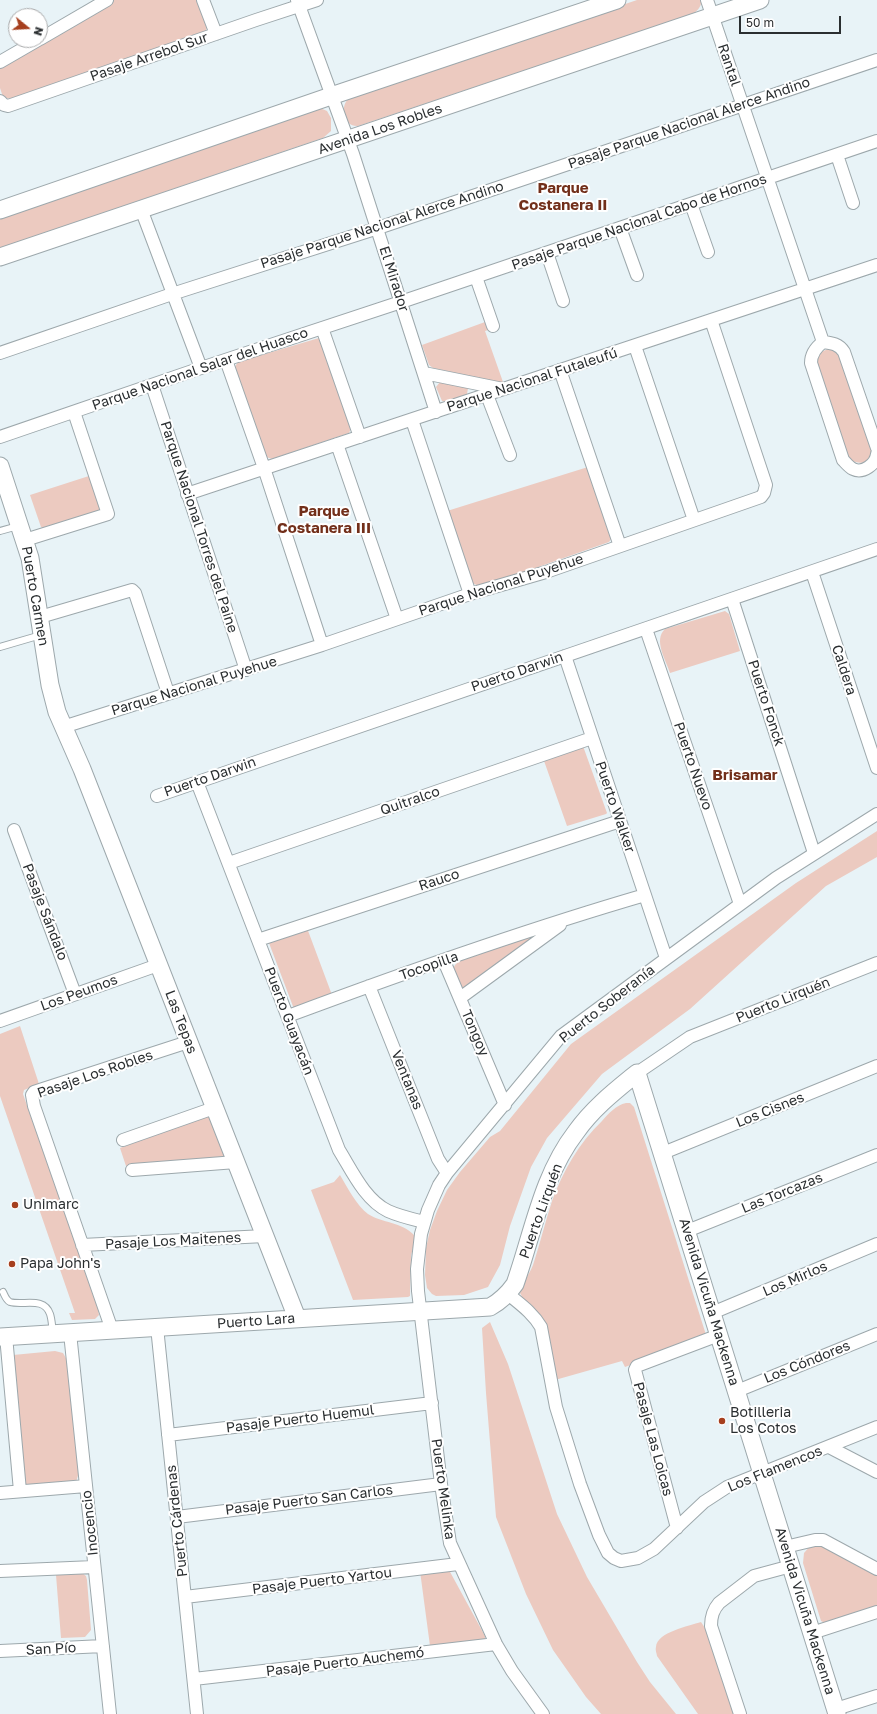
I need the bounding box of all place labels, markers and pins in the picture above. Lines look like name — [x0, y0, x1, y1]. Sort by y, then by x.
place label: Unimarc — [23, 1197, 79, 1213]
marker: Unimarc — [10, 1200, 20, 1210]
place label: Papa John's — [20, 1256, 101, 1272]
marker: Papa John's — [7, 1259, 17, 1269]
place label: Botilleria Los Cotos — [730, 1405, 796, 1438]
marker: Botilleria Los Cotos — [717, 1416, 727, 1426]

